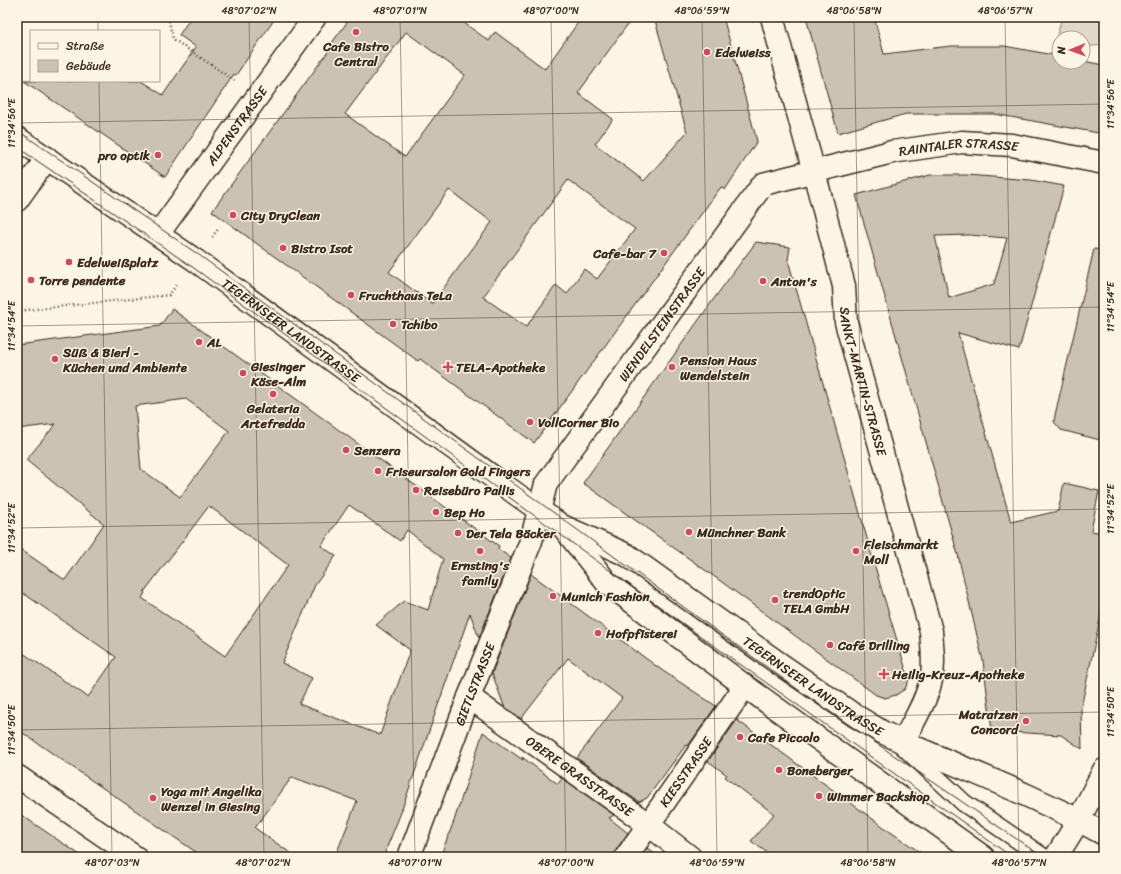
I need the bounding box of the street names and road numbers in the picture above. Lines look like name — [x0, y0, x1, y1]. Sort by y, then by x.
street label: ALPENSTRASSE — [199, 80, 274, 171]
street label: RAINTALER STRASSE — [897, 131, 1021, 162]
street label: WENDELSTEINSTRASSE — [612, 261, 711, 386]
street label: TEGERNSEER LANDSTRASSE — [217, 272, 366, 389]
street label: SANKT-MARTIN-STRASSE — [834, 306, 894, 459]
street label: TEGERNSEER LANDSTRASSE — [738, 630, 889, 743]
street label: GIETLSTRASSE — [448, 638, 501, 729]
street label: OBERE GRASSTRASSE — [521, 729, 639, 823]
street label: KIESSTRASSE — [653, 731, 719, 812]

